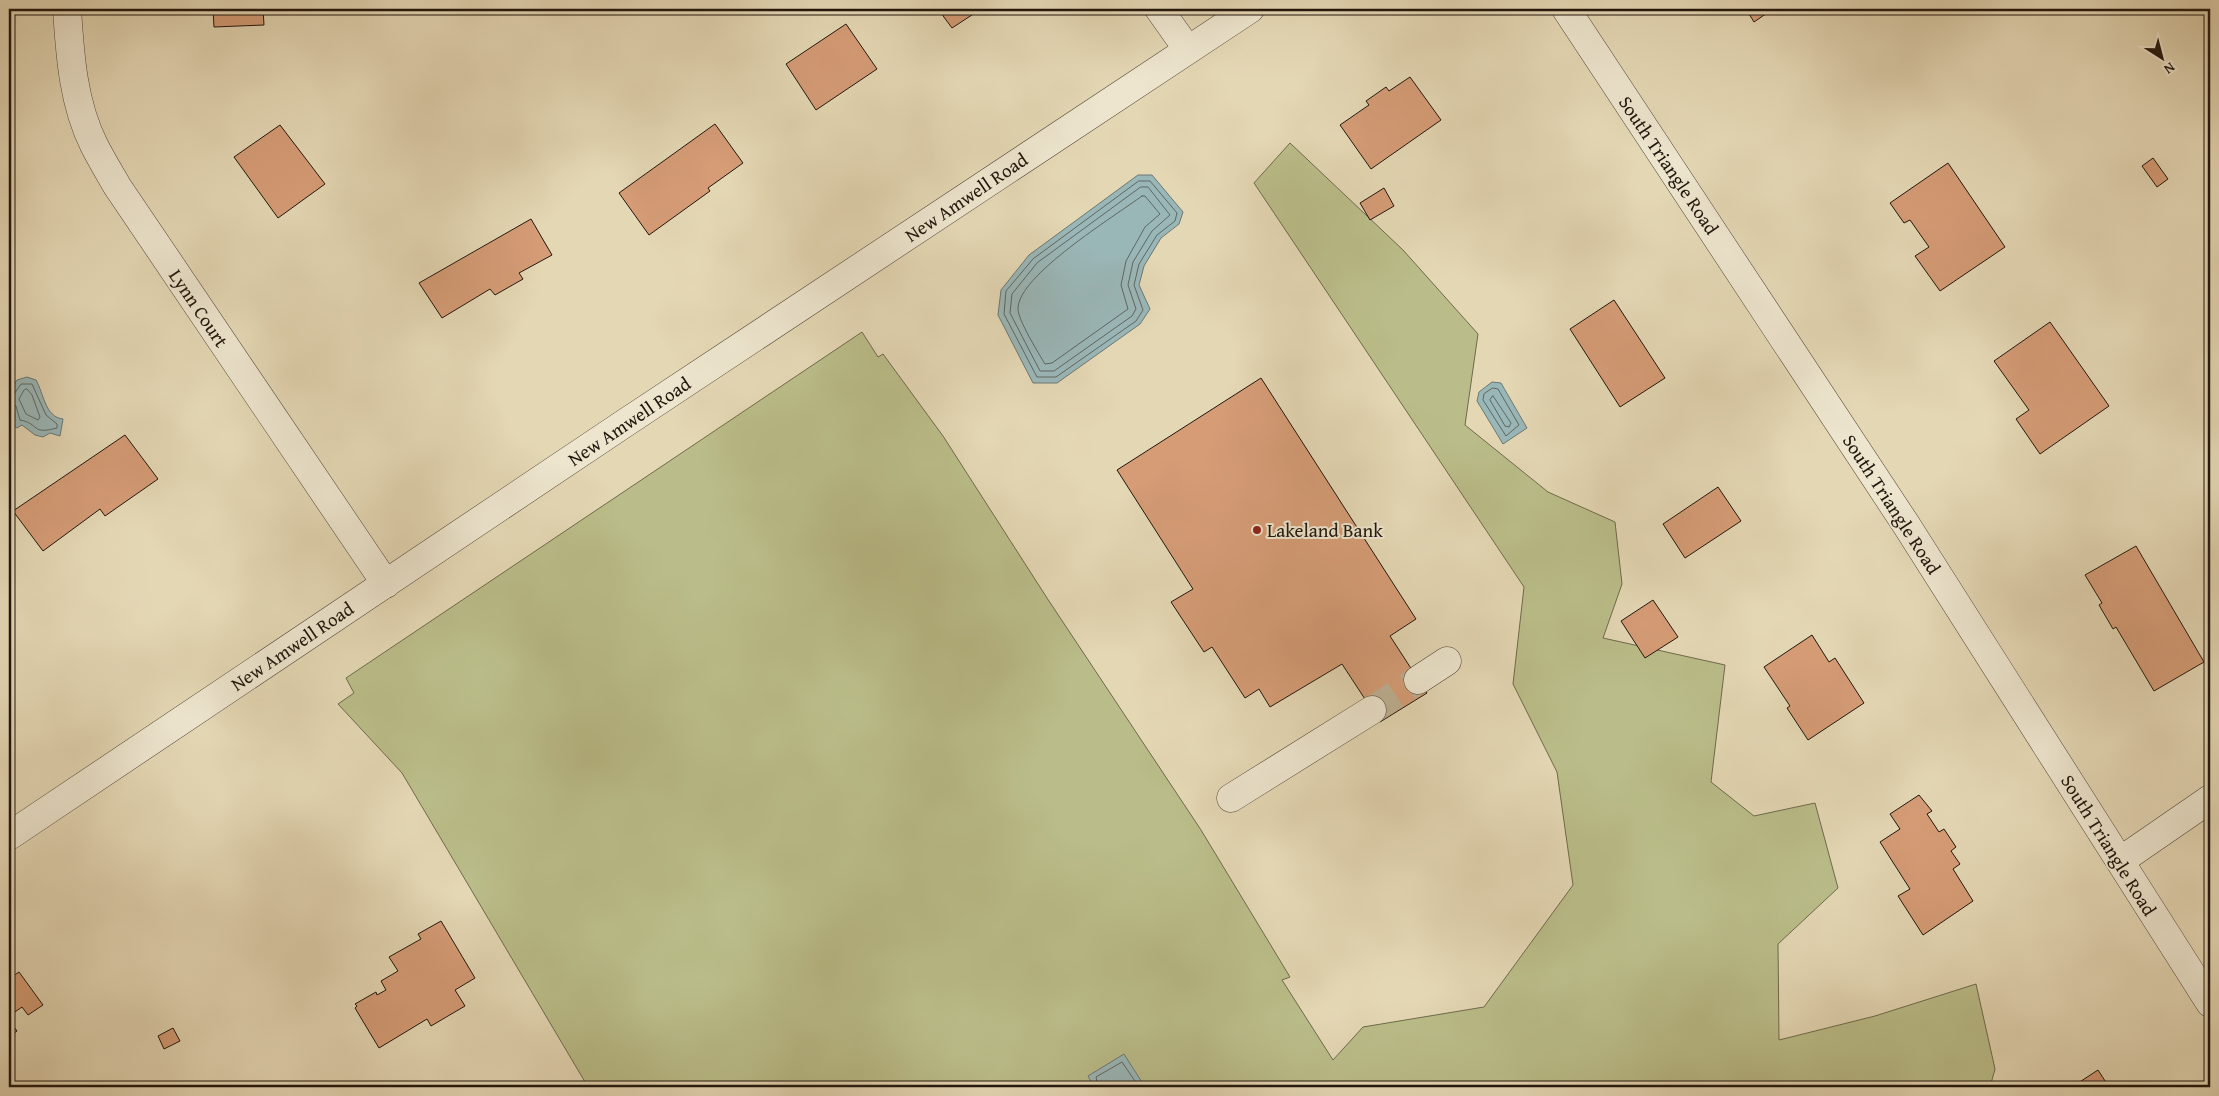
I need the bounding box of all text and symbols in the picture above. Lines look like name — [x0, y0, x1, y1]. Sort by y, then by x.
north arrow — [2136, 32, 2186, 82]
text: N — [2159, 58, 2179, 80]
street label: South Triangle Road — [1612, 90, 1726, 241]
street label: New Amwell Road — [899, 145, 1034, 249]
street label: Lynn Court — [162, 263, 236, 353]
street label: New Amwell Road — [562, 369, 697, 473]
street label: South Triangle Road — [1836, 428, 1948, 580]
place label: Lakeland Bank — [1267, 516, 1383, 544]
marker: Lakeland Bank — [1251, 524, 1263, 536]
street label: New Amwell Road — [225, 594, 360, 698]
street label: South Triangle Road — [2054, 769, 2164, 922]

